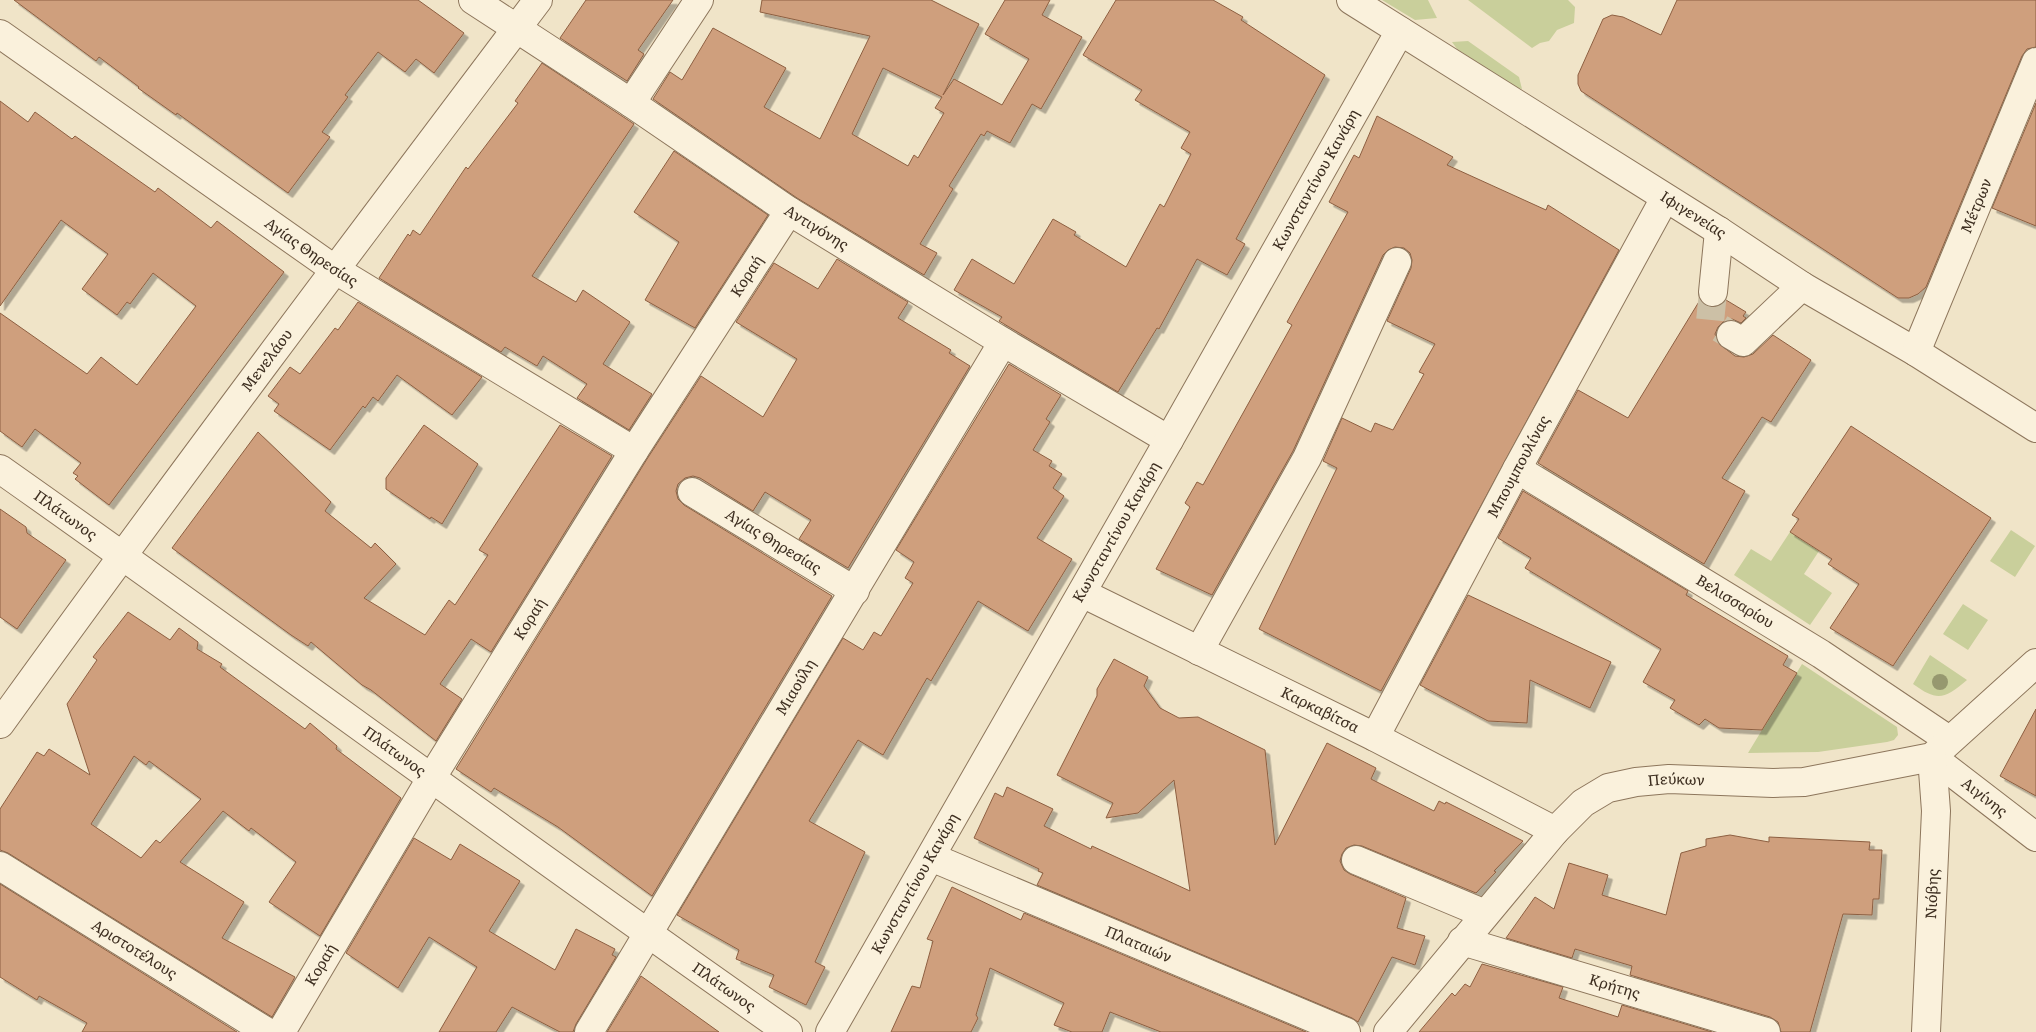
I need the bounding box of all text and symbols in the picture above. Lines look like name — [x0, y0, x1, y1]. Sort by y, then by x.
street label: Κωνσταντίνου Κανάρη — [1265, 104, 1364, 254]
street label: Μέτρων — [1953, 174, 1997, 237]
street label: Ιφιγενείας — [1656, 184, 1732, 243]
street label: Αντιγόνης — [780, 198, 854, 255]
street label: Αγίας Θηρεσίας — [261, 211, 363, 291]
street label: Κοραή — [724, 250, 768, 301]
street label: Μενελάου — [235, 323, 297, 396]
street label: Μπουμπουλίνας — [1480, 410, 1555, 521]
street label: Κωνσταντίνου Κανάρη — [1065, 456, 1165, 606]
street label: Πλάτωνος — [30, 483, 103, 545]
street label: Αγίας Θηρεσίας — [721, 502, 827, 578]
street label: Βελισσαρίου — [1692, 568, 1779, 633]
street label: Κοραή — [507, 593, 550, 644]
street label: Μιαούλη — [769, 654, 820, 719]
street label: Καρκαβίτσα — [1277, 680, 1364, 738]
street label: Πλάτωνος — [359, 719, 432, 781]
street label: Πεύκων — [1646, 766, 1705, 791]
street label: Αιγίνης — [1957, 771, 2014, 822]
street label: Κωνσταντίνου Κανάρη — [864, 808, 963, 958]
street label: Νιόβης — [1918, 868, 1943, 920]
street label: Αριστοτέλους — [88, 913, 183, 984]
street label: Πλαταιών — [1102, 919, 1176, 967]
street label: Κοραή — [298, 939, 341, 990]
street label: Πλάτωνος — [688, 955, 762, 1016]
street label: Κρήτης — [1586, 967, 1644, 1004]

